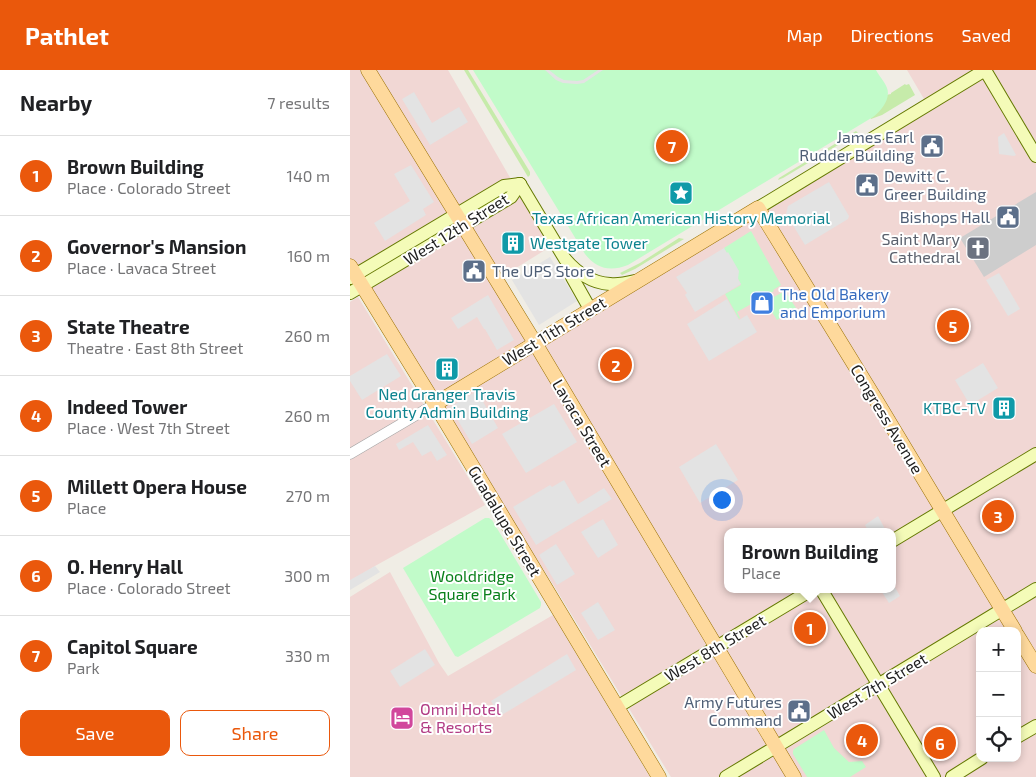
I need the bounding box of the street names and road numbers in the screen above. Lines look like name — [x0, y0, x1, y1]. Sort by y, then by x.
street label: West 12th Street — [400, 189, 512, 268]
street label: West 11th Street — [499, 292, 609, 369]
street label: Congress Avenue — [847, 361, 928, 477]
street label: Lavaca Street — [549, 375, 616, 470]
street label: Guadalupe Street — [465, 462, 546, 580]
street label: West 8th Street — [661, 610, 769, 685]
street label: West 7th Street — [823, 648, 930, 723]

